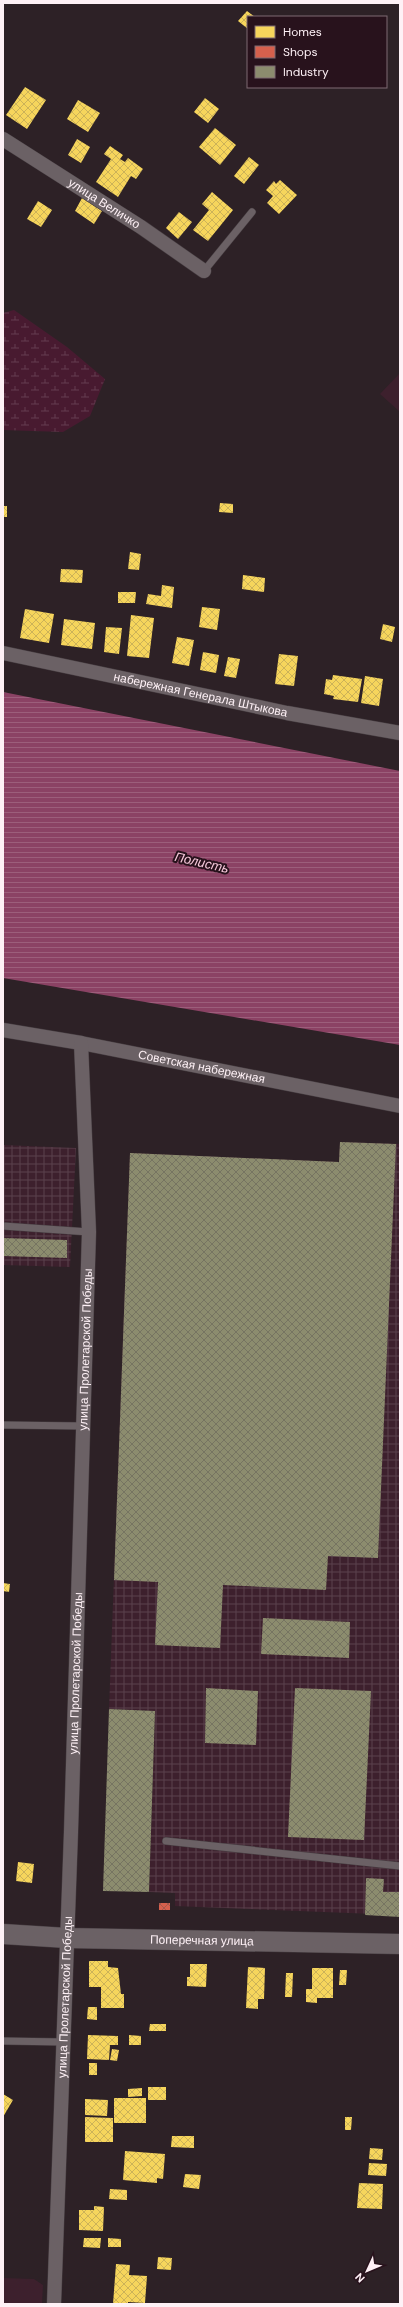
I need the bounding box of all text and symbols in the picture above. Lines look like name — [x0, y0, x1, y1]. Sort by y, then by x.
legend — [247, 16, 387, 88]
text: Homes — [283, 24, 322, 40]
text: Shops — [283, 44, 318, 60]
text: Industry — [283, 64, 329, 80]
street label: улица Величко — [65, 175, 144, 233]
street label: набережная Генерала Штыкова — [112, 669, 289, 721]
water label: Полисть — [173, 848, 231, 877]
street label: Советская набережная — [137, 1046, 266, 1087]
street label: улица Пролетарской Победы — [75, 1268, 96, 1431]
street label: улица Пролетарской Победы — [65, 1592, 86, 1755]
street label: улица Пролетарской Победы — [54, 1916, 76, 2078]
street label: Поперечная улица — [150, 1931, 254, 1949]
north arrow — [347, 2251, 387, 2291]
text: N — [352, 2270, 368, 2286]

